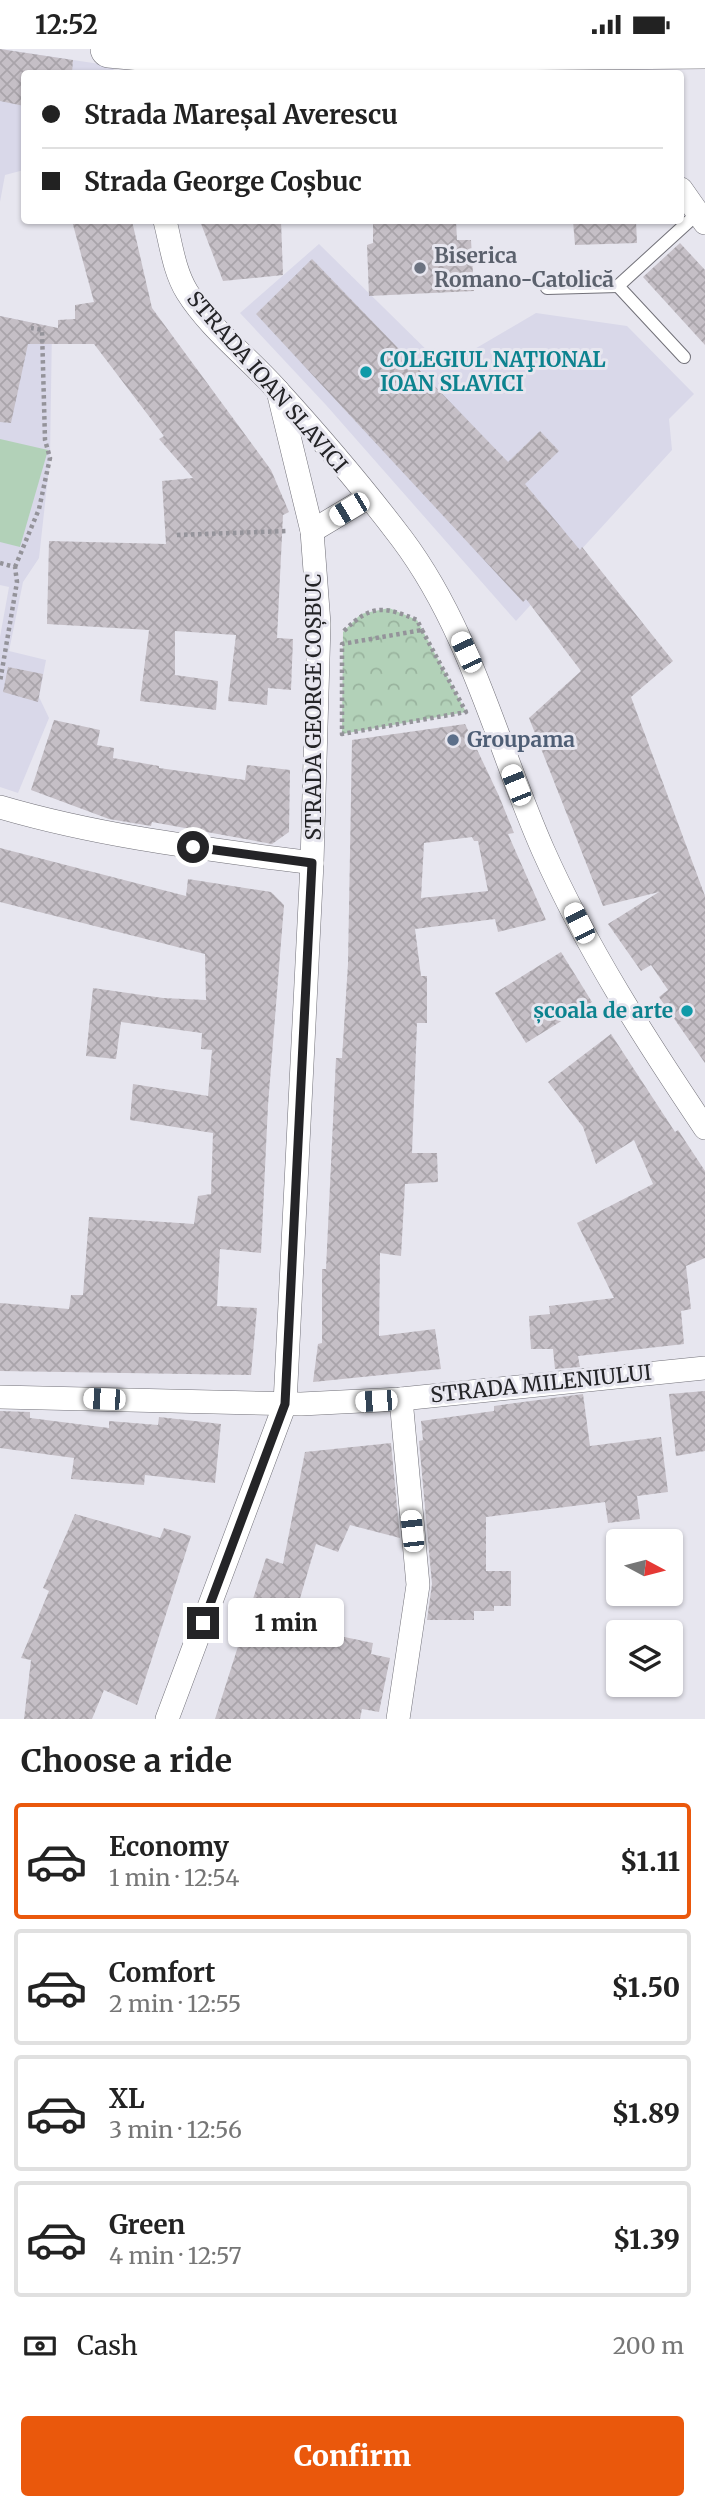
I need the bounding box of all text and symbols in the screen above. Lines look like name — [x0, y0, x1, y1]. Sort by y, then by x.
text: 12:52 — [35, 8, 98, 41]
text: Strada Mareșal Averescu — [84, 98, 398, 131]
text: Strada George Coșbuc — [84, 165, 362, 198]
place label: Biserica Romano-Catolică — [434, 242, 614, 293]
marker: Biserica Romano-Catolică — [412, 260, 428, 276]
street label: STRADA IOAN SLAVICI — [181, 285, 354, 478]
place label: COLEGIUL NAŢIONAL IOAN SLAVICI — [380, 346, 606, 397]
marker: COLEGIUL NAŢIONAL IOAN SLAVICI — [358, 364, 374, 380]
car — [326, 489, 373, 529]
street label: STRADA GEORGE COȘBUC — [300, 574, 327, 840]
car — [448, 629, 485, 675]
place label: Groupama — [467, 726, 575, 753]
marker: Groupama — [445, 732, 461, 748]
car — [499, 762, 534, 808]
route start — [177, 831, 209, 863]
car — [561, 900, 598, 946]
place label: școala de arte — [533, 997, 673, 1024]
marker: școala de arte — [679, 1003, 695, 1019]
street label: STRADA MILENIULUI — [429, 1358, 653, 1409]
car — [83, 1388, 126, 1410]
car — [355, 1389, 398, 1413]
car — [400, 1509, 425, 1553]
north arrow — [606, 1529, 682, 1607]
map controls — [606, 1529, 683, 1697]
callout: 1 min — [228, 1599, 343, 1647]
route end — [187, 1607, 219, 1639]
text: 1 min — [254, 1608, 318, 1637]
button: layers — [606, 1620, 683, 1697]
text: Choose a ride — [21, 1741, 232, 1781]
icon: car — [25, 1830, 88, 1893]
text: Economy — [109, 1830, 229, 1863]
text: $1.11 — [620, 1845, 680, 1878]
text: 1 min · 12:54 — [109, 1863, 239, 1892]
icon: car — [25, 1956, 88, 2019]
text: Comfort — [109, 1956, 215, 1989]
text: $1.50 — [611, 1971, 680, 2004]
text: 2 min · 12:55 — [109, 1989, 241, 2018]
icon: car — [25, 2082, 88, 2145]
text: XL — [109, 2082, 145, 2115]
text: $1.89 — [612, 2097, 680, 2130]
text: 3 min · 12:56 — [109, 2115, 242, 2144]
icon: car — [25, 2208, 88, 2271]
text: Green — [109, 2208, 185, 2241]
text: $1.39 — [613, 2223, 680, 2256]
text: 4 min · 12:57 — [109, 2241, 242, 2270]
icon: cash — [21, 2327, 59, 2365]
text: Cash — [77, 2329, 138, 2362]
text: 200 m — [613, 2331, 684, 2360]
button: Confirm — [21, 2416, 684, 2496]

